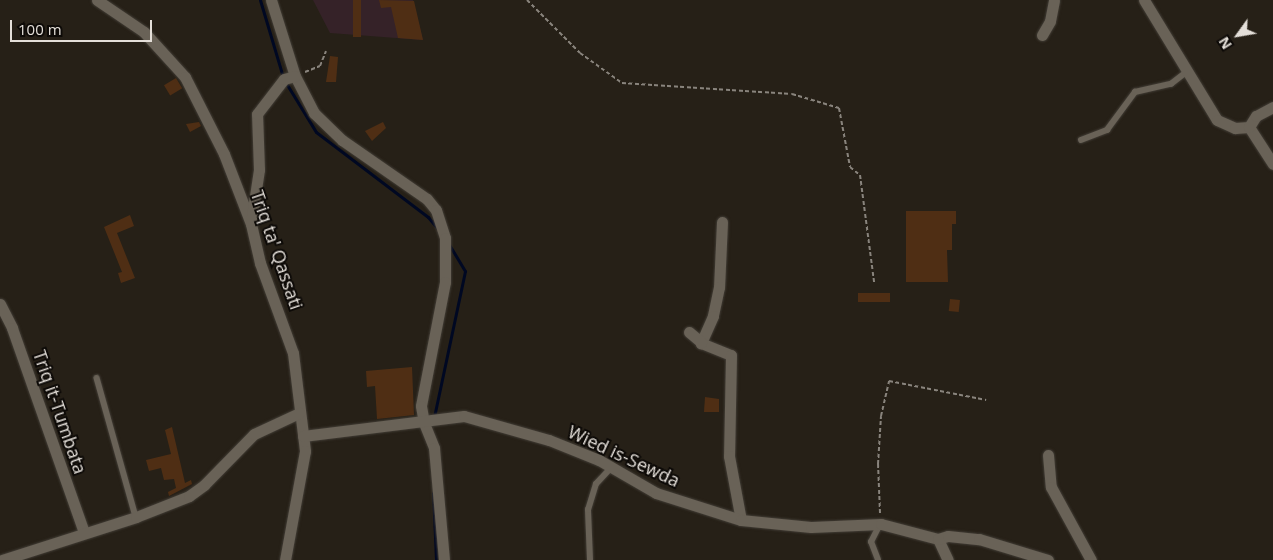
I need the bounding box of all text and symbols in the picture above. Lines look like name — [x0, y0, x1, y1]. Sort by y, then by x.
scale bar — [12, 10, 155, 42]
north arrow — [1213, 10, 1263, 60]
text: 100 m — [18, 19, 62, 39]
text: N — [1214, 33, 1236, 53]
street label: Triq ta' Qassati — [246, 188, 308, 312]
street label: Triq it-Tumbata — [29, 347, 91, 477]
street label: Wied is-Sewda — [565, 421, 683, 491]

